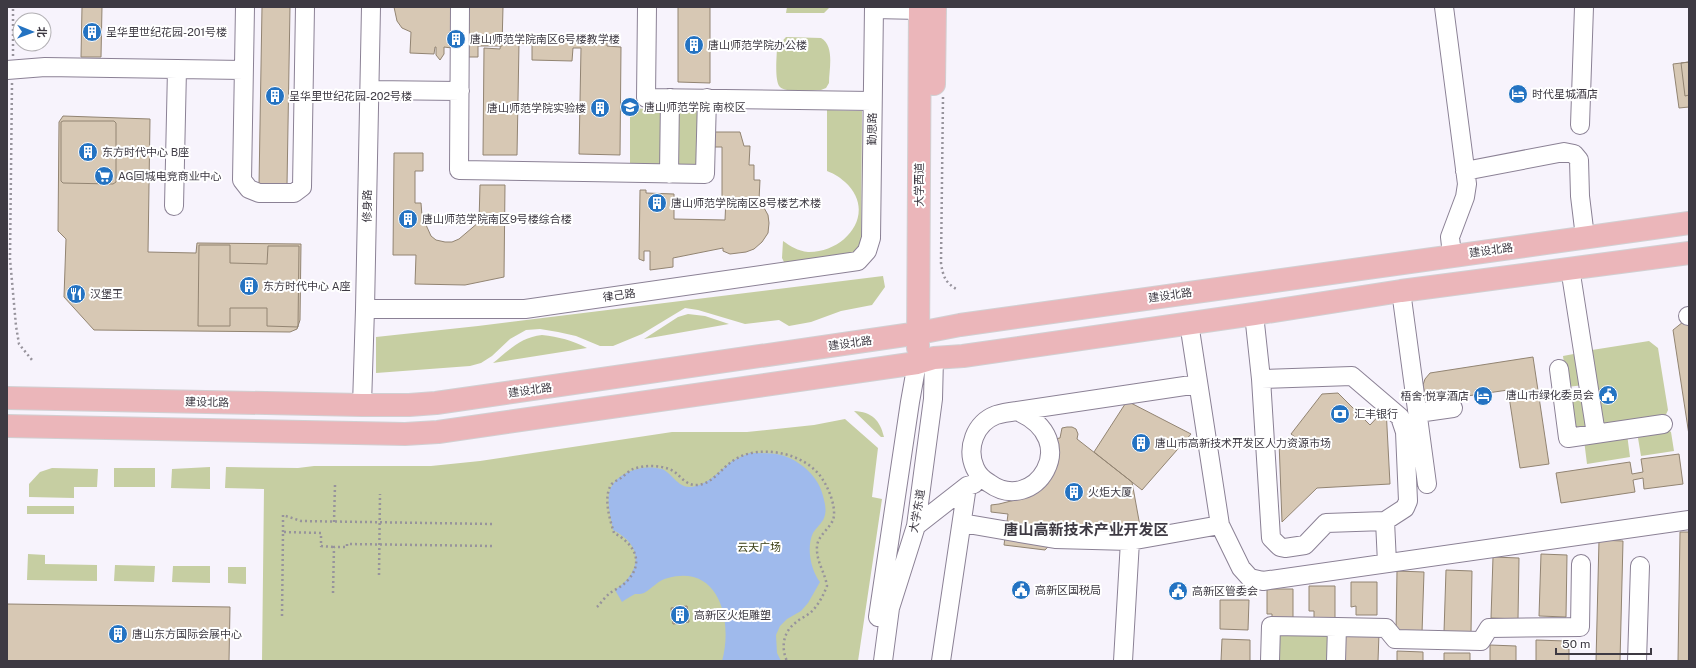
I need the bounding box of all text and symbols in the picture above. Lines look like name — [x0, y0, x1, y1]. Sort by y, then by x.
north arrow — [12, 12, 52, 52]
building icon: 呈华里世纪花园-201号楼 — [81, 21, 103, 43]
place label: 呈华里世纪花园-201号楼 — [106, 26, 227, 38]
text: 北 — [36, 27, 48, 38]
building icon: 唐山师范学院南区6号楼教学楼 — [445, 28, 467, 50]
place label: 唐山师范学院南区6号楼教学楼 — [470, 33, 620, 45]
building icon: 唐山师范学院办公楼 — [683, 34, 705, 56]
place label: 唐山师范学院办公楼 — [708, 39, 807, 51]
hotel icon: 时代星城酒店 — [1507, 83, 1529, 105]
building icon: 呈华里世纪花园-202号楼 — [264, 85, 286, 107]
place label: 时代星城酒店 — [1532, 88, 1598, 100]
place label: 呈华里世纪花园-202号楼 — [289, 90, 412, 102]
school or university icon: 唐山师范学院 南校区 — [619, 96, 641, 118]
building icon: 唐山师范学院实验楼 — [589, 97, 611, 119]
place label: 唐山师范学院 南校区 — [644, 101, 746, 113]
place label: 唐山师范学院实验楼 — [487, 102, 586, 114]
street label: 勤思路 — [866, 112, 878, 146]
building icon: 东方时代中心 B座 — [77, 141, 99, 163]
place label: 东方时代中心 B座 — [102, 146, 189, 158]
street label: 大学西道 — [913, 163, 925, 207]
supermarket icon: AG回城电竞商业中心 — [93, 165, 115, 187]
place label: AG回城电竞商业中心 — [118, 170, 222, 182]
street label: 修身路 — [361, 189, 373, 223]
building icon: 唐山师范学院南区8号楼艺术楼 — [646, 192, 668, 214]
place label: 唐山师范学院南区8号楼艺术楼 — [671, 197, 821, 209]
building icon: 唐山师范学院南区9号楼综合楼 — [397, 208, 419, 230]
place label: 唐山师范学院南区9号楼综合楼 — [422, 213, 572, 225]
street label: 建设北路 — [1468, 241, 1514, 259]
building icon: 东方时代中心 A座 — [238, 275, 260, 297]
place label: 东方时代中心 A座 — [263, 280, 350, 292]
restaurant icon: 汉堡王 — [65, 283, 87, 305]
street label: 建设北路 — [1147, 286, 1193, 304]
street label: 律己路 — [602, 287, 636, 303]
place label: 汉堡王 — [90, 288, 123, 300]
street label: 建设北路 — [827, 334, 873, 352]
street label: 建设北路 — [507, 381, 553, 399]
public building icon: 唐山市绿化委员会 — [1597, 384, 1619, 406]
hotel icon: 梧舍·悦享酒店 — [1472, 385, 1494, 407]
place label: 唐山市绿化委员会 — [1506, 389, 1594, 401]
place label: 梧舍·悦享酒店 — [1400, 390, 1469, 402]
street label: 建设北路 — [185, 396, 229, 408]
bank icon: 汇丰银行 — [1329, 403, 1351, 425]
place label: 汇丰银行 — [1354, 408, 1398, 420]
building icon: 唐山市高新技术开发区人力资源市场 — [1130, 432, 1152, 454]
place label: 唐山市高新技术开发区人力资源市场 — [1155, 437, 1331, 449]
building icon: 火炬大厦 — [1063, 481, 1085, 503]
place label: 火炬大厦 — [1088, 486, 1132, 498]
street label: 大学东道 — [907, 488, 927, 534]
district label: 唐山高新技术产业开发区 — [1003, 521, 1169, 538]
park label: 云天广场 — [737, 541, 781, 553]
public building icon: 高新区国税局 — [1010, 579, 1032, 601]
public building icon: 高新区管委会 — [1167, 580, 1189, 602]
place label: 高新区国税局 — [1035, 584, 1101, 596]
place label: 高新区管委会 — [1192, 585, 1258, 597]
building icon: 高新区火炬雕塑 — [669, 604, 691, 626]
place label: 高新区火炬雕塑 — [694, 609, 771, 621]
building icon: 唐山东方国际会展中心 — [107, 623, 129, 645]
place label: 唐山东方国际会展中心 — [132, 628, 242, 640]
scale bar — [1556, 630, 1651, 656]
text: 50 m — [1562, 637, 1590, 651]

